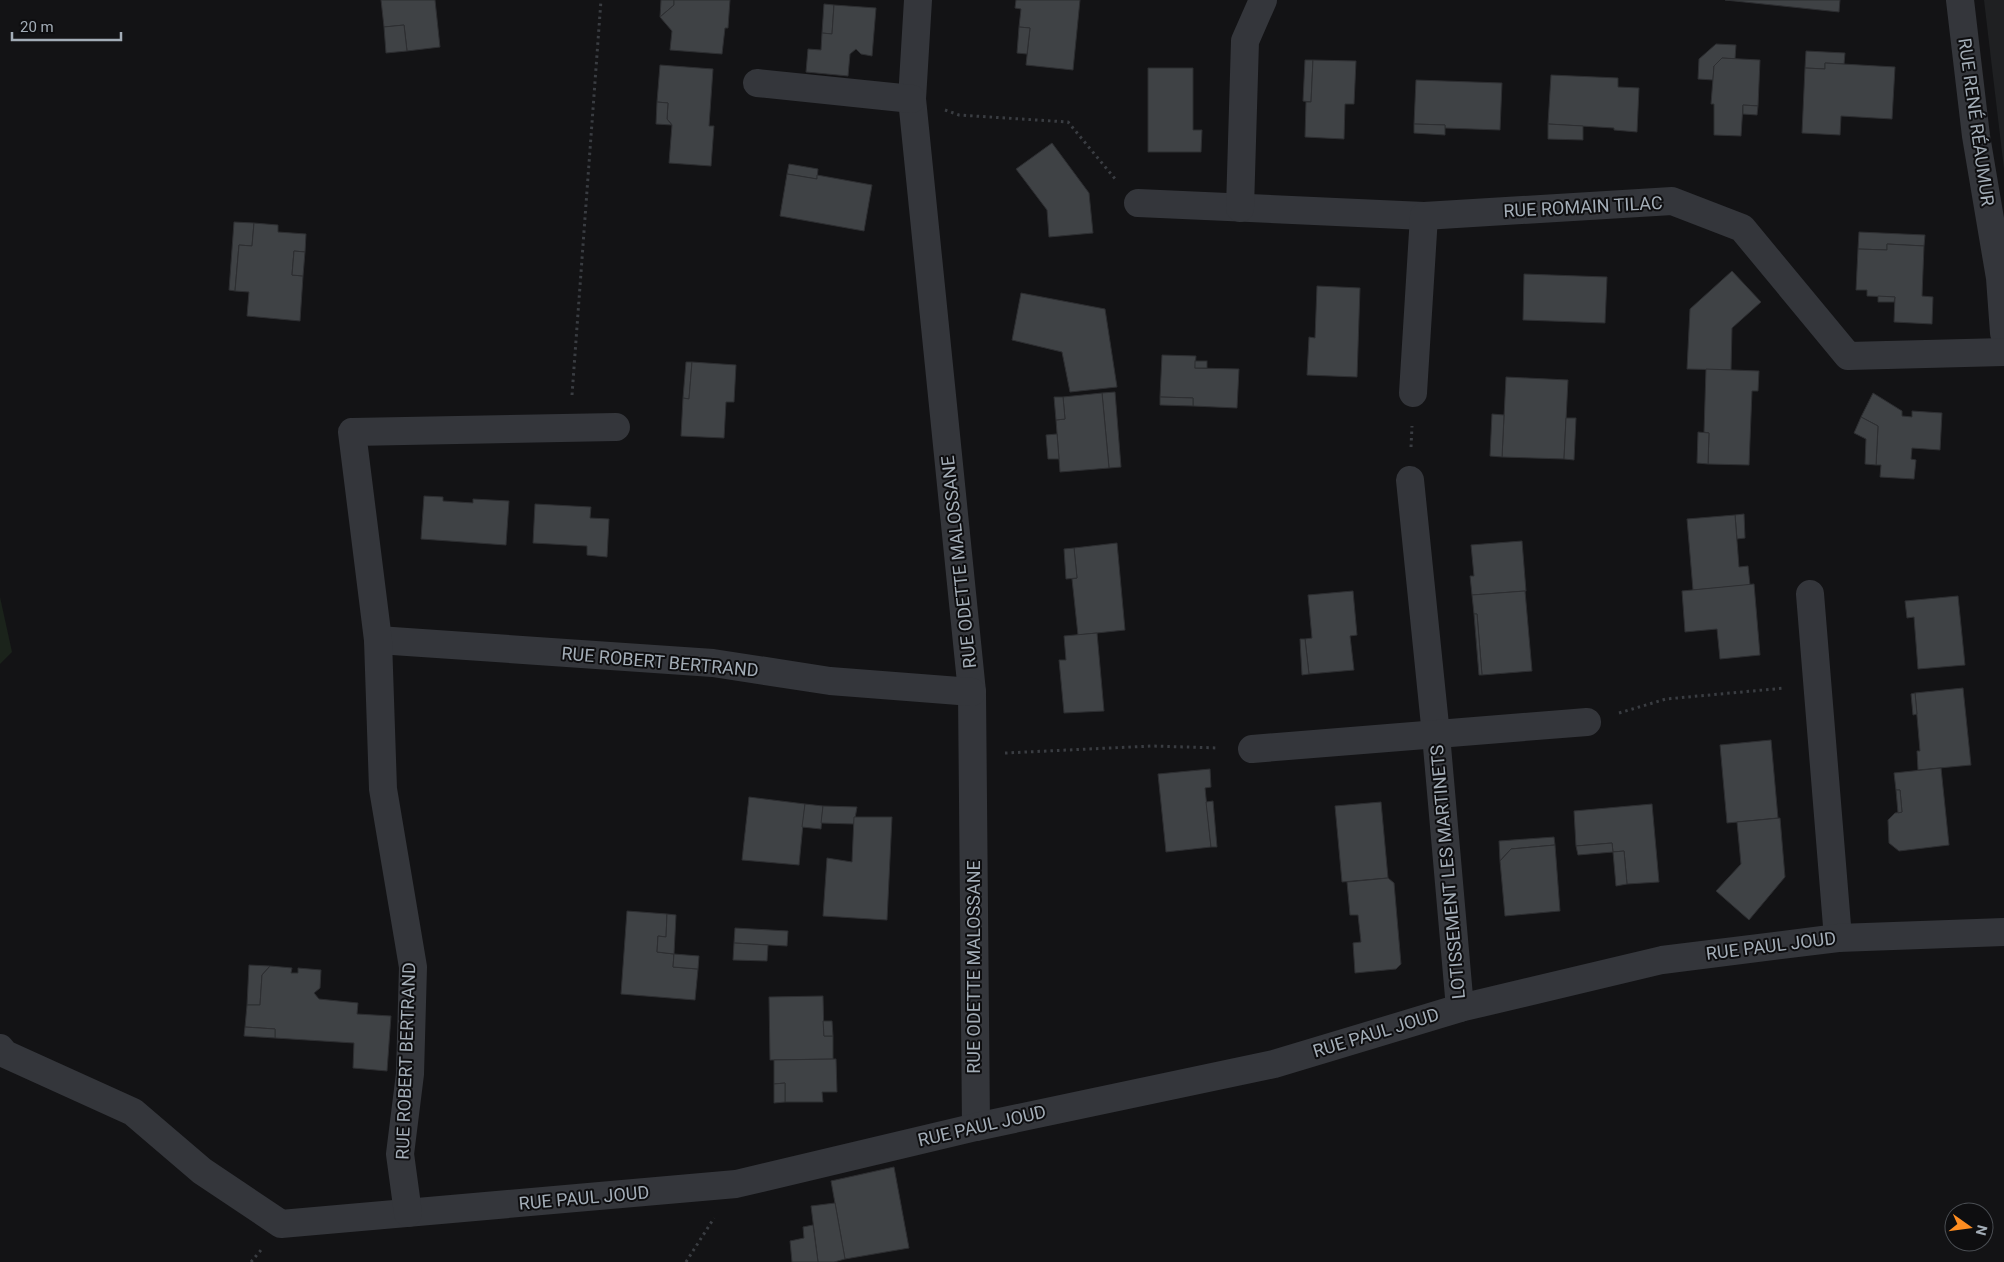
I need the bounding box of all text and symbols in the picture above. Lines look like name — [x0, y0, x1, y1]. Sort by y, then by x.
scale bar — [12, 10, 121, 42]
text: 20 m — [20, 18, 54, 36]
street label: RUE RENÉ RÉAUMUR — [1954, 37, 1999, 207]
street label: RUE ROMAIN TILAC — [1503, 192, 1663, 221]
street label: RUE ODETTE MALOSSANE — [937, 455, 980, 669]
street label: RUE ROBERT BERTRAND — [561, 642, 759, 681]
street label: LOTISSEMENT LES MARTINETS — [1426, 744, 1469, 1000]
street label: RUE ODETTE MALOSSANE — [963, 860, 984, 1074]
street label: RUE PAUL JOUD — [1705, 927, 1837, 964]
street label: RUE ROBERT BERTRAND — [392, 962, 419, 1160]
street label: RUE PAUL JOUD — [1310, 1003, 1441, 1062]
street label: RUE PAUL JOUD — [916, 1101, 1048, 1150]
street label: RUE PAUL JOUD — [518, 1181, 650, 1214]
north arrow — [1944, 1202, 1994, 1252]
text: N — [1973, 1223, 1991, 1237]

